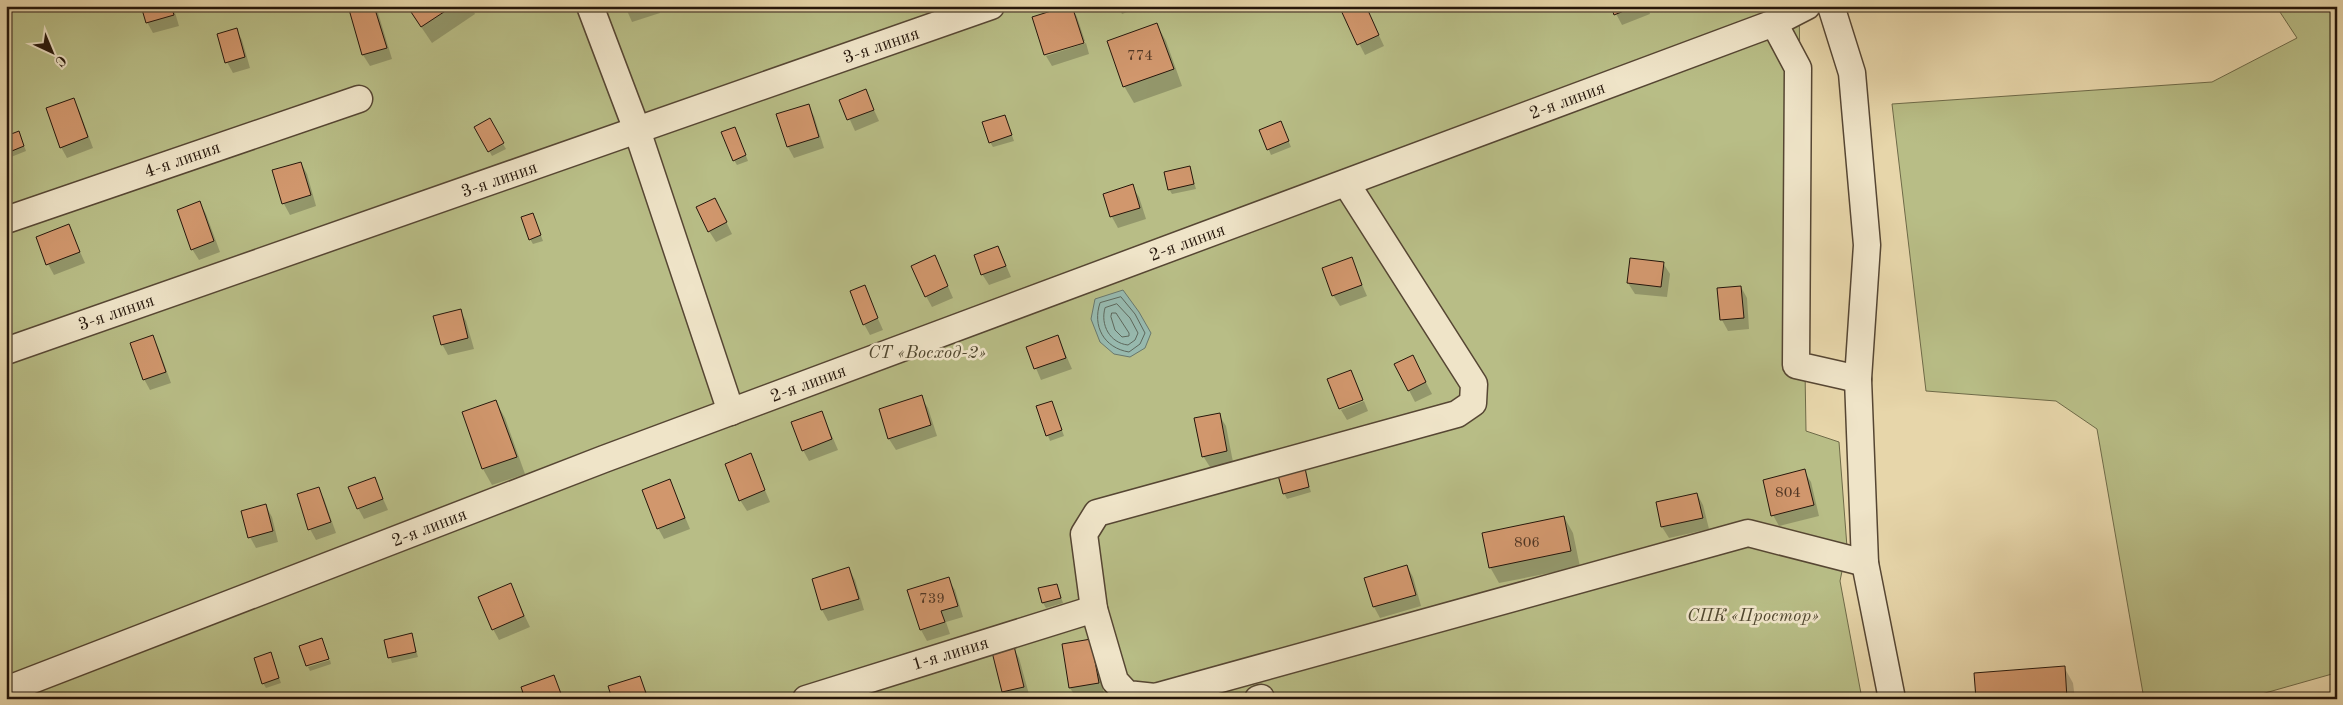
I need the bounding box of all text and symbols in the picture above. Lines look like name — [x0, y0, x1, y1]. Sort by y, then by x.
street label: 3-я линия — [841, 25, 922, 67]
north arrow — [28, 28, 78, 78]
house number: 774 — [1127, 49, 1153, 64]
text: С — [52, 52, 69, 69]
street label: 2-я линия — [1527, 79, 1608, 123]
street label: 4-я линия — [142, 139, 223, 181]
street label: 3-я линия — [459, 159, 540, 201]
street label: 2-я линия — [1147, 221, 1228, 265]
street label: 3-я линия — [76, 292, 157, 334]
park label: СТ «Восход-2» — [868, 344, 986, 362]
street label: 2-я линия — [768, 362, 849, 406]
house number: 804 — [1775, 486, 1801, 501]
street label: 2-я линия — [389, 505, 470, 551]
house number: 806 — [1514, 536, 1540, 551]
house number: 739 — [919, 592, 945, 607]
park label: СПК «Простор» — [1687, 607, 1819, 625]
street label: 1-я линия — [910, 634, 991, 674]

